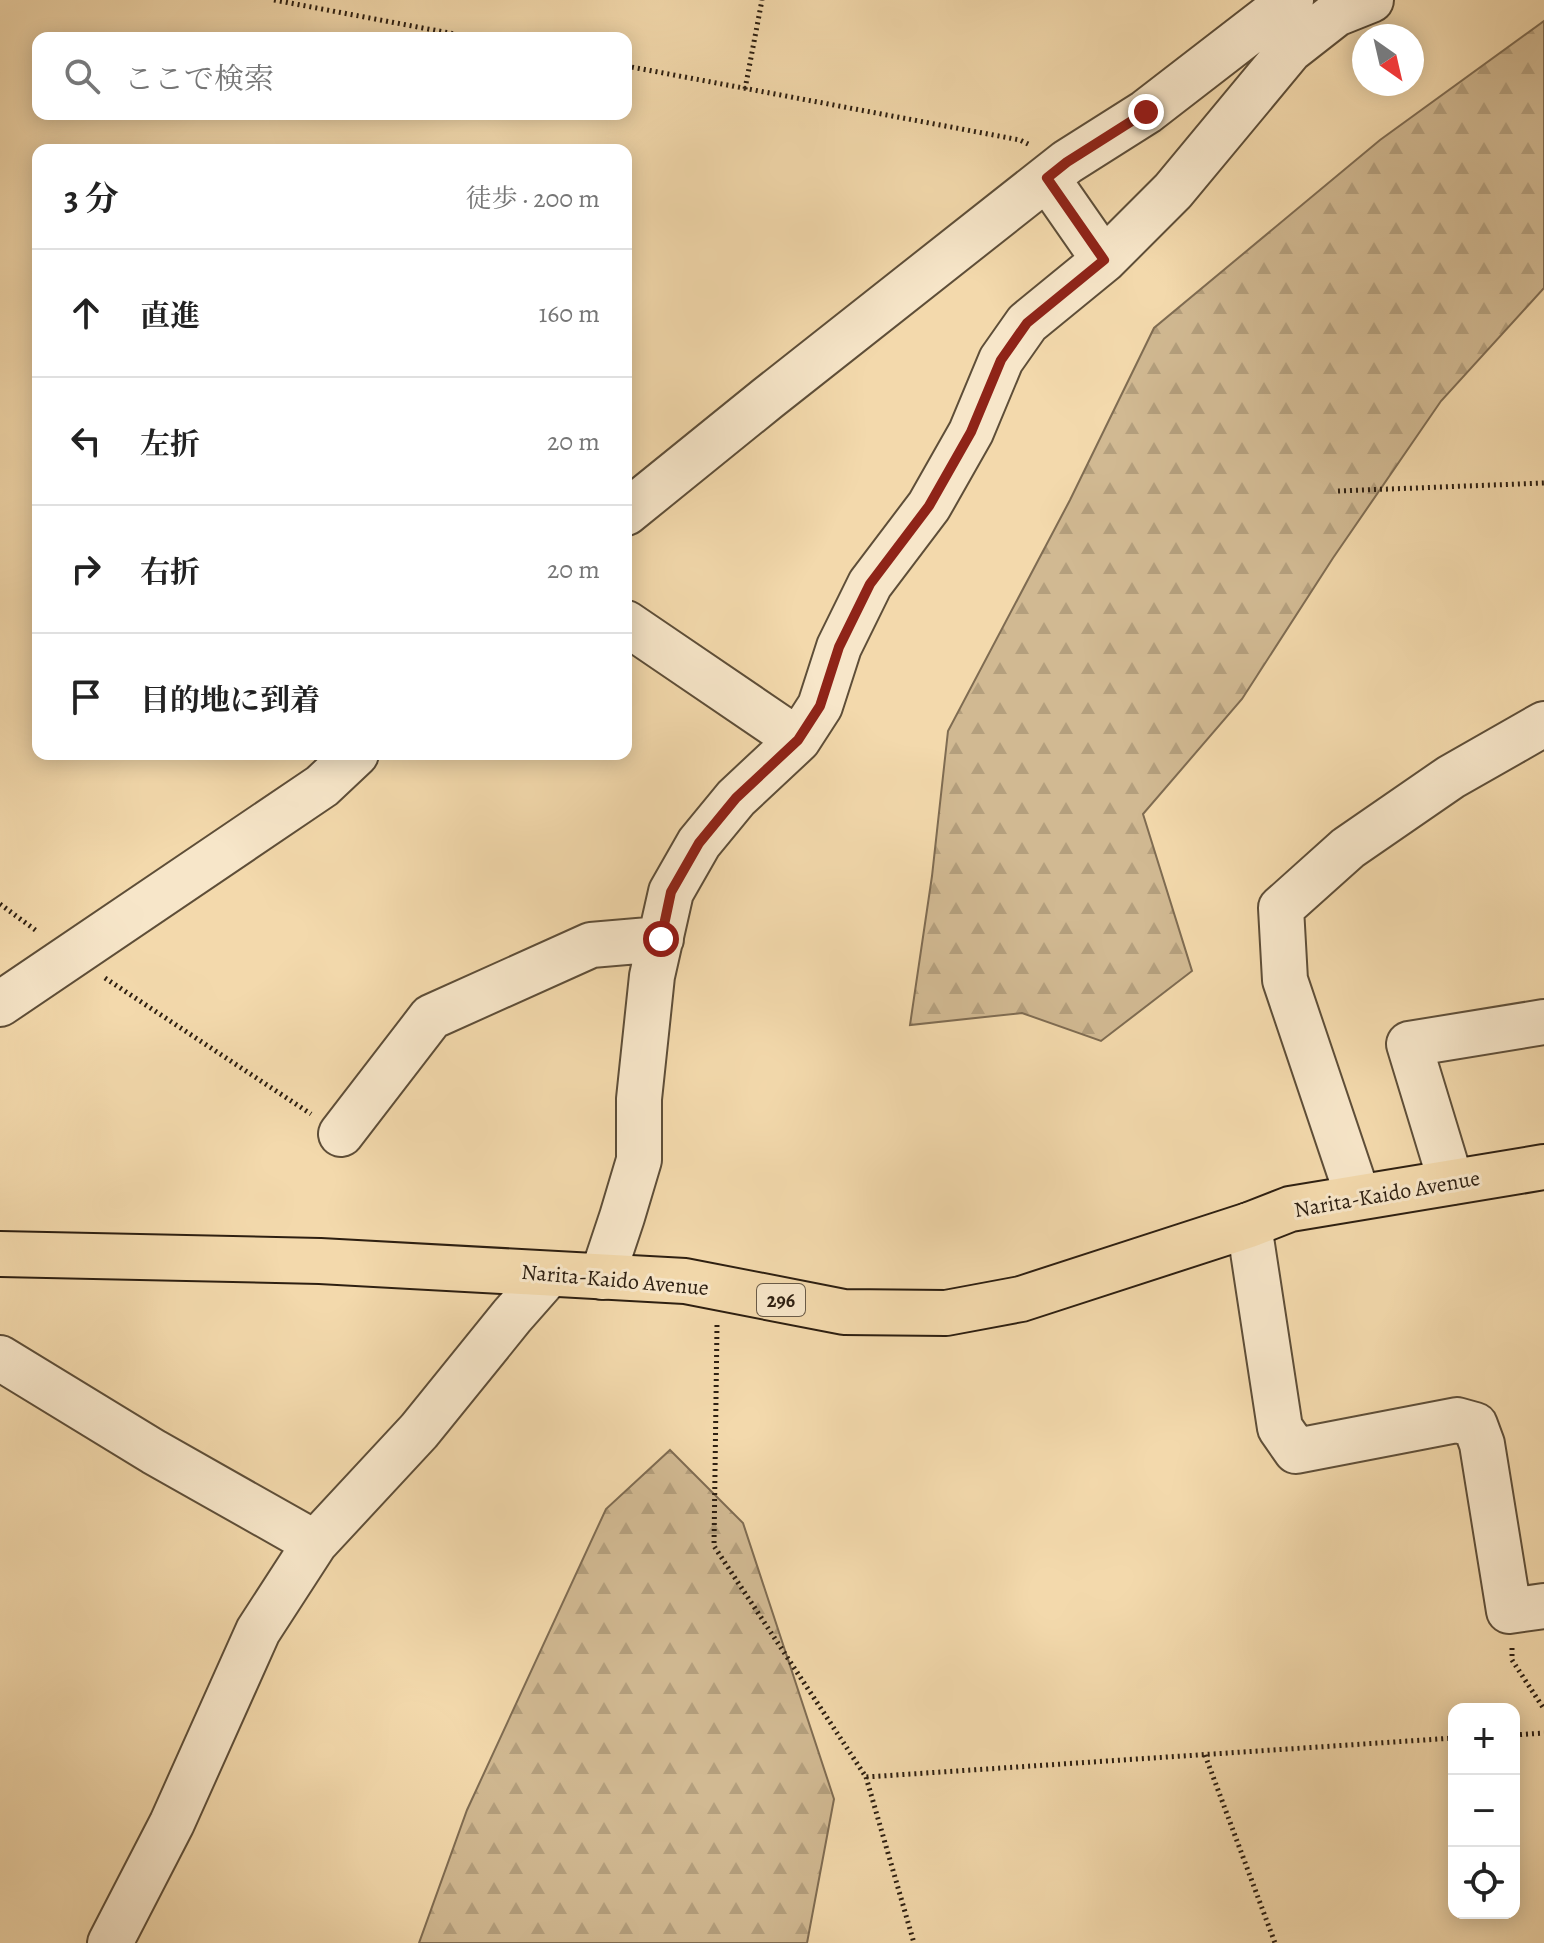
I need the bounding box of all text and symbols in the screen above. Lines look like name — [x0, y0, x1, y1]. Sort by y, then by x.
north arrow — [1352, 24, 1424, 96]
search box — [32, 32, 632, 120]
icon: search — [60, 54, 104, 98]
text: ここで検索 — [124, 59, 274, 99]
route end — [1128, 94, 1164, 130]
text: 3 分 — [64, 175, 119, 222]
text: 徒歩 · 200 m — [466, 181, 600, 216]
icon: ahead — [64, 291, 108, 335]
text: 直進 — [140, 296, 200, 336]
text: 160 m — [538, 296, 600, 331]
icon: left — [64, 419, 108, 463]
text: 左折 — [140, 424, 200, 464]
text: 20 m — [547, 424, 600, 459]
icon: right — [64, 547, 108, 591]
text: 右折 — [140, 552, 200, 592]
text: 20 m — [547, 552, 600, 587]
icon: arrive — [64, 675, 108, 719]
text: 目的地に到着 — [140, 680, 320, 720]
route start — [643, 921, 679, 957]
street label: Narita-Kaido Avenue — [1292, 1163, 1482, 1225]
street label: Narita-Kaido Avenue — [520, 1257, 710, 1303]
road number: 296 — [757, 1284, 805, 1316]
map controls — [1448, 1703, 1520, 1919]
button: + — [1448, 1703, 1520, 1775]
button: − — [1448, 1775, 1520, 1847]
button: locate — [1448, 1847, 1520, 1919]

